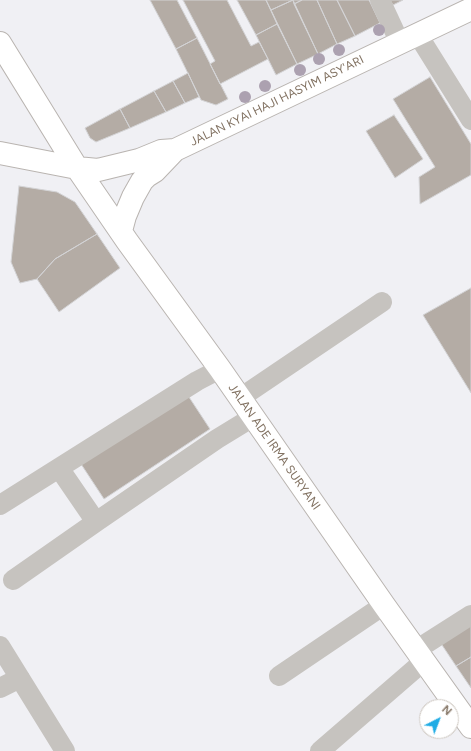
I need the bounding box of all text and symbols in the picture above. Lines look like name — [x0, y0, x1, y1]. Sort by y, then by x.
street label: JALAN KYAI HAJI HASYIM ASY'ARI — [188, 53, 366, 149]
street label: JALAN ADE IRMA SURYANI — [225, 381, 323, 513]
north arrow — [419, 699, 459, 739]
text: N — [439, 703, 454, 718]

